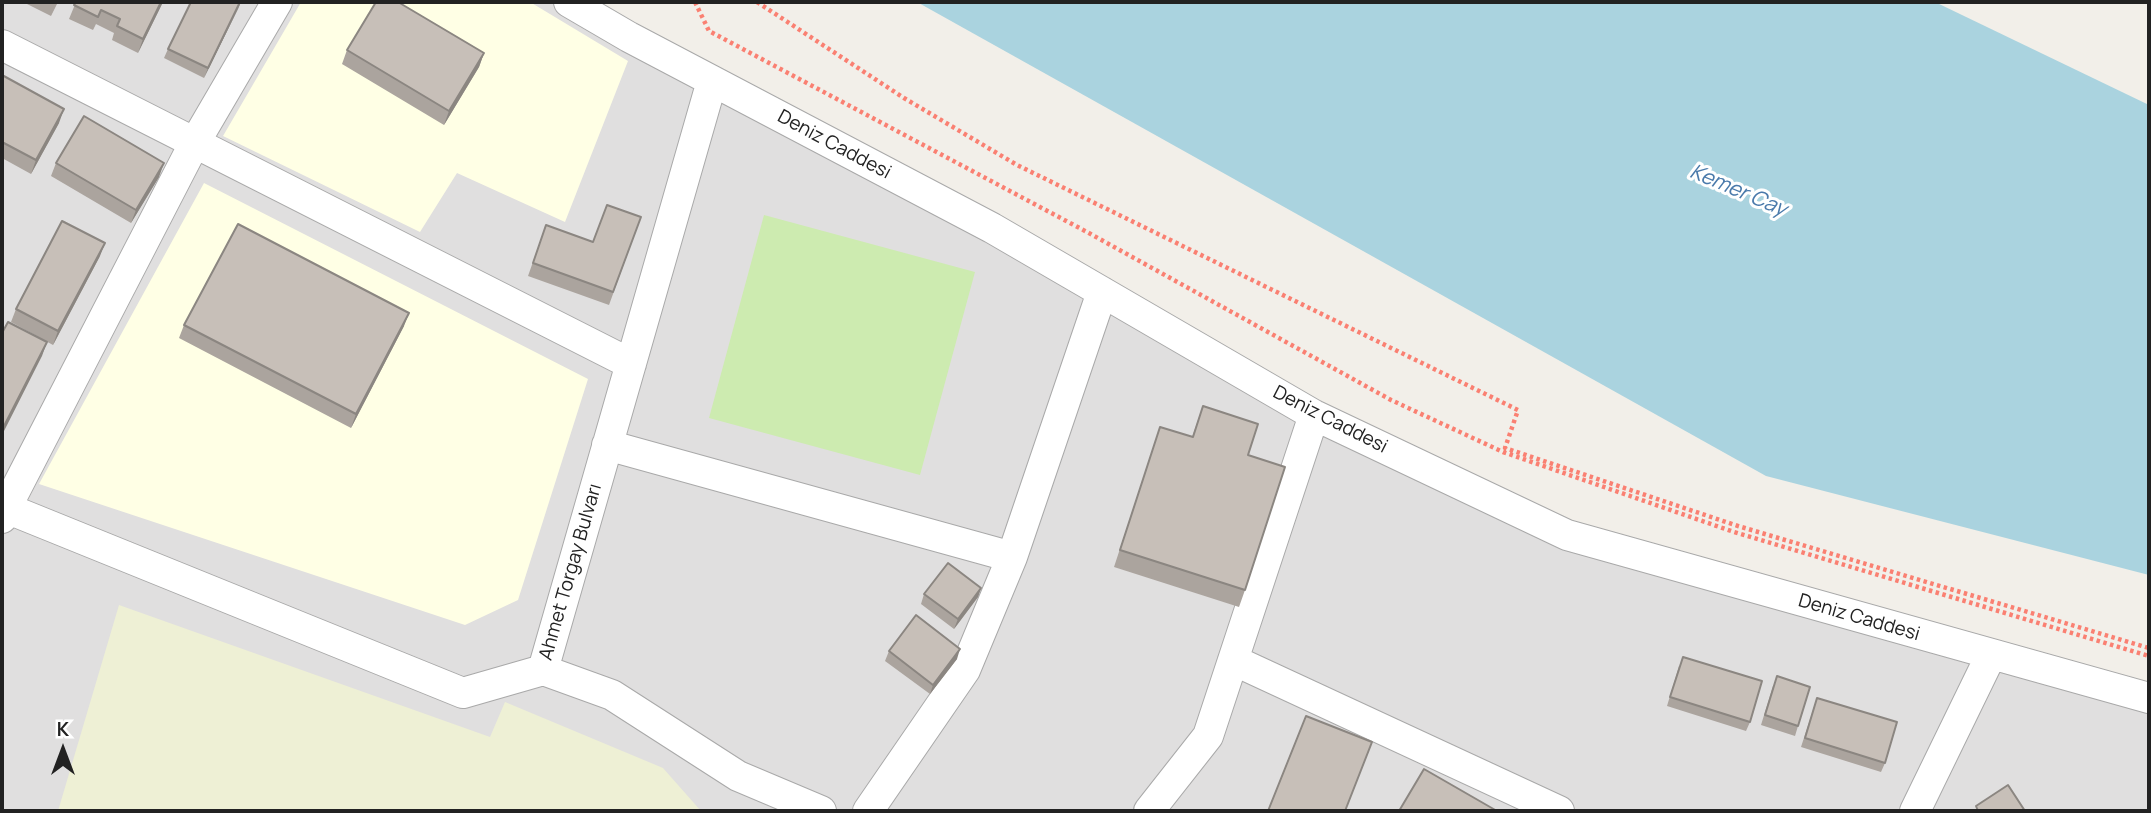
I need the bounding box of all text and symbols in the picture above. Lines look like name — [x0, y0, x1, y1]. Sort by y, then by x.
street label: Deniz Caddesi — [773, 106, 895, 184]
water label: Kemer Cay — [1686, 159, 1790, 223]
street label: Deniz Caddesi — [1269, 381, 1391, 459]
street label: Ahmet Torgay Bulvarı — [535, 481, 607, 663]
street label: Deniz Caddesi — [1796, 590, 1922, 646]
north arrow — [28, 715, 98, 785]
text: K — [57, 716, 69, 742]

